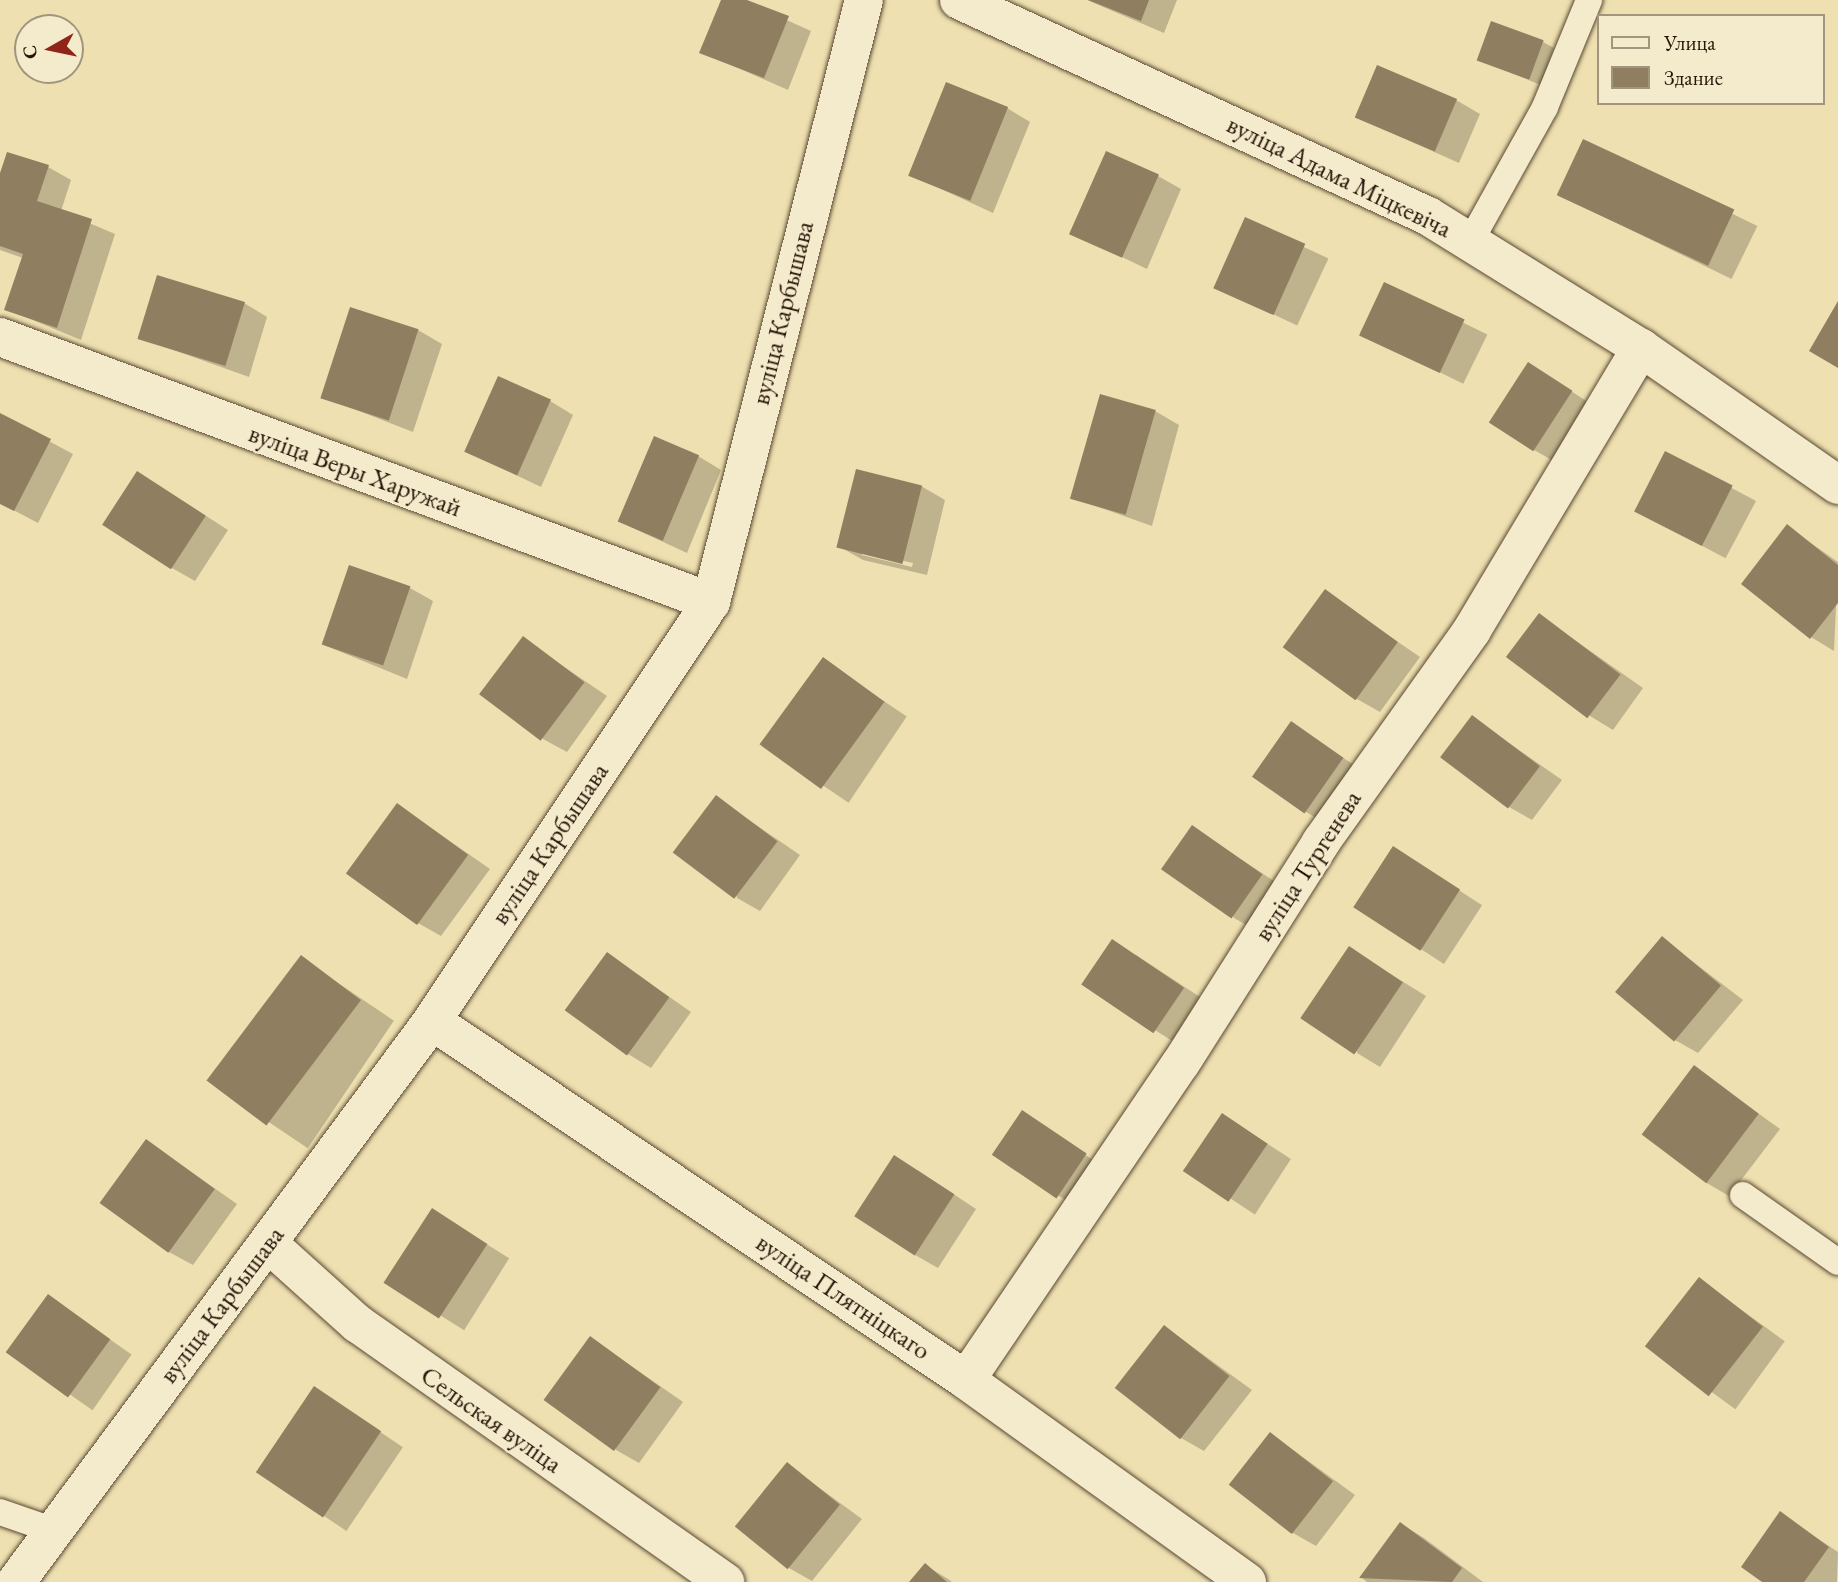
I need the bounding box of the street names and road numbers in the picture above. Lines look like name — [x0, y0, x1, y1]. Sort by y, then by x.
street label: вуліца Адама Міцкевіча — [1222, 109, 1456, 245]
street label: вуліца Карбышава — [745, 218, 821, 408]
street label: вуліца Веры Харужай — [244, 418, 466, 524]
street label: вуліца Карбышава — [484, 757, 616, 931]
street label: вуліца Тургенева — [1248, 785, 1368, 947]
street label: вуліца Карбышава — [153, 1220, 291, 1390]
street label: вуліца Плятніцкаго — [750, 1227, 936, 1367]
street label: Сельская вуліца — [414, 1360, 568, 1480]

